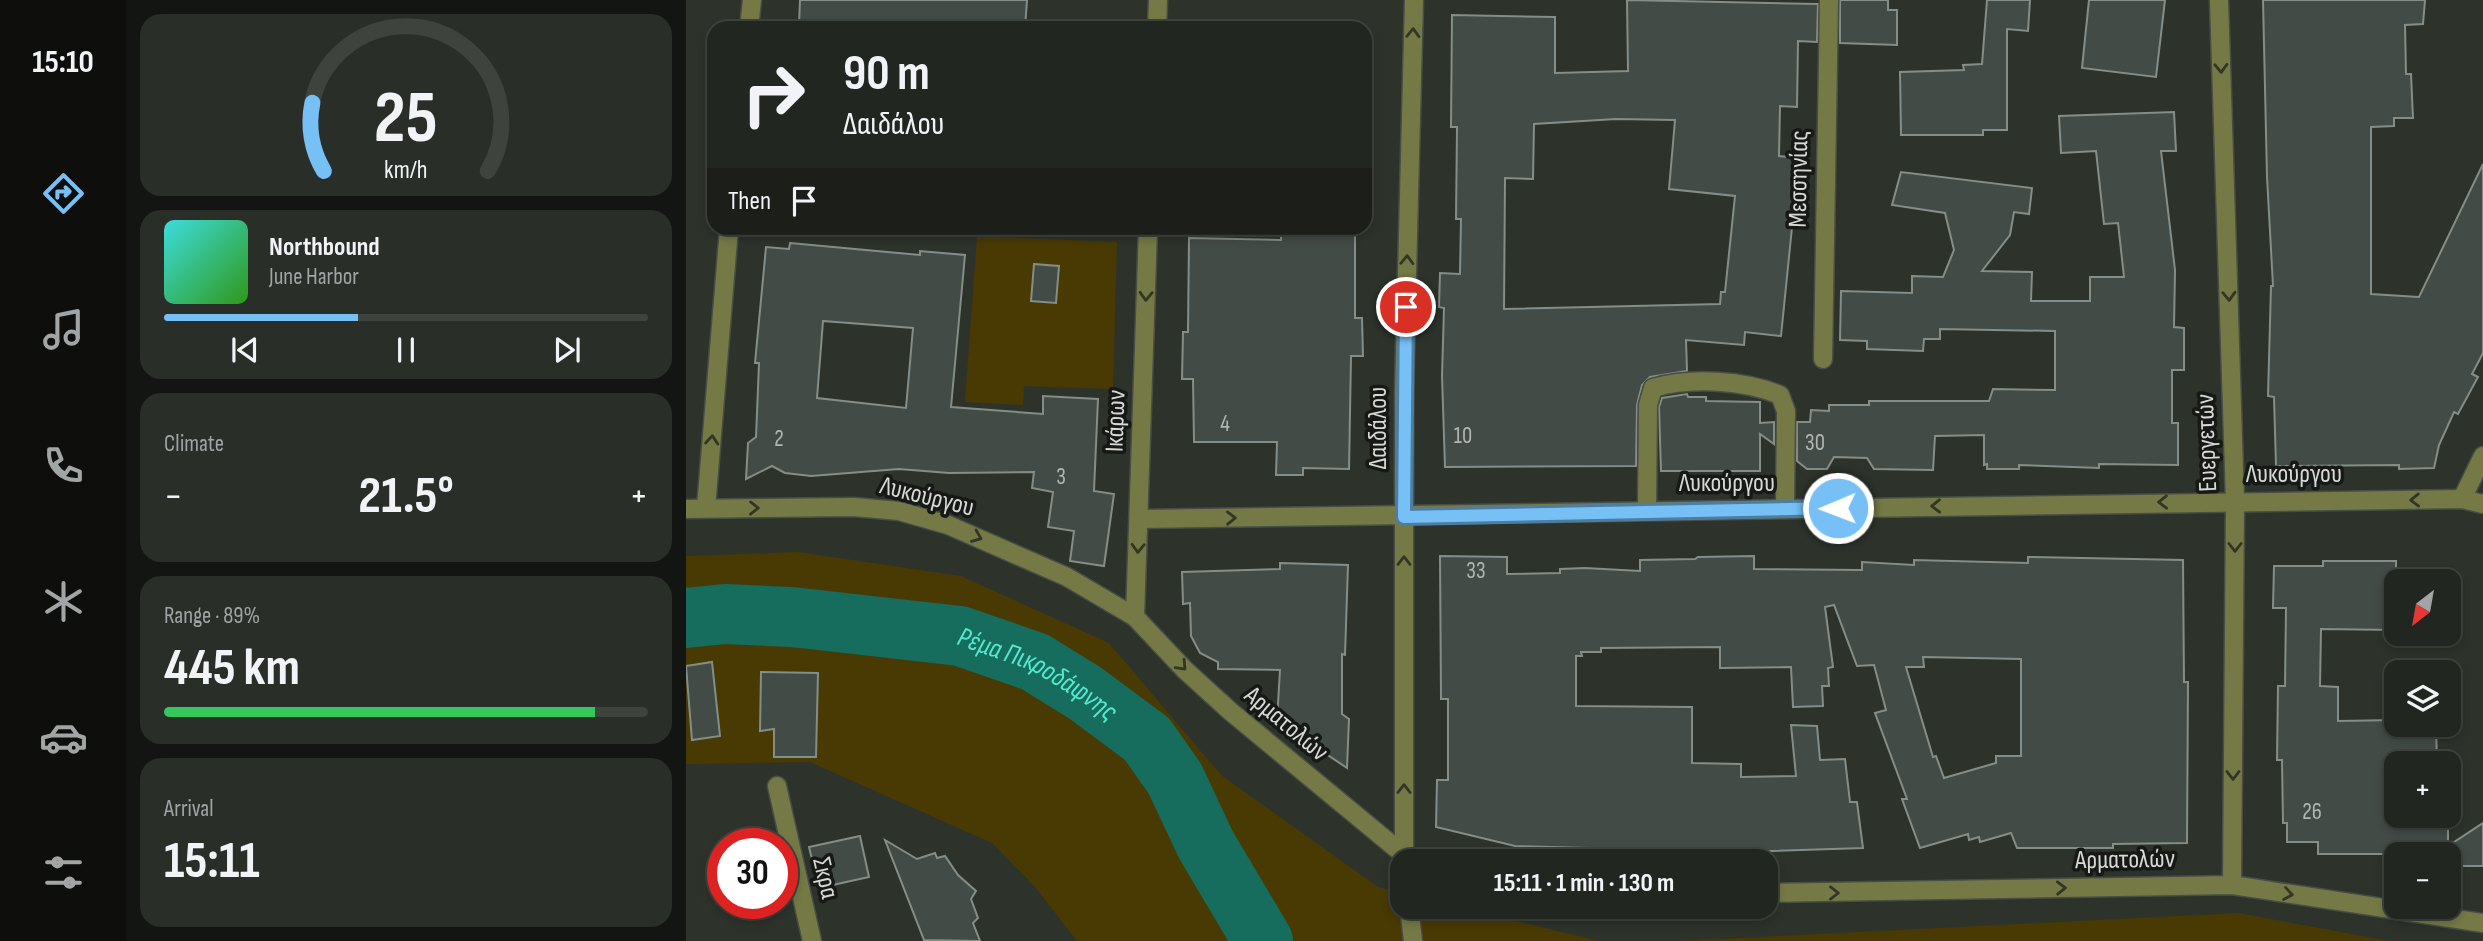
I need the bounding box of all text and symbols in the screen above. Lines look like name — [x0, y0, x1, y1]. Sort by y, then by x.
one-way arrow — [1406, 27, 1421, 38]
text: 15:10 — [32, 43, 94, 82]
text: 90 m — [843, 45, 930, 104]
icon: right — [728, 49, 819, 140]
one-way arrow — [2214, 63, 2229, 74]
text: 25 — [374, 75, 438, 163]
text: Δαιδάλου — [843, 105, 944, 144]
street label: Μεσσηνίας — [1783, 130, 1815, 228]
text: km/h — [384, 155, 428, 186]
icon: directions — [39, 169, 88, 218]
icon: arrive — [785, 182, 823, 220]
text: Then — [728, 186, 771, 217]
text: Northbound — [269, 232, 380, 263]
one-way arrow — [1399, 254, 1415, 265]
text: June Harbor — [269, 263, 359, 291]
pin — [1376, 277, 1436, 337]
icon: arrive — [1387, 288, 1425, 326]
one-way arrow — [2221, 290, 2236, 301]
one-way arrow — [1138, 291, 1154, 301]
icon: music — [39, 305, 88, 354]
icon: previous — [226, 331, 264, 369]
icon: pause — [387, 331, 425, 369]
icon: next — [548, 331, 586, 369]
street label: Δαιδάλου — [1363, 387, 1394, 469]
street label: Ικάρων — [1099, 389, 1133, 453]
street label: Ευεργετών — [2190, 394, 2224, 492]
house number: 4 — [1220, 410, 1230, 438]
house number: 10 — [1454, 422, 1472, 450]
house number: 2 — [774, 425, 784, 453]
house number: 30 — [1805, 429, 1825, 457]
text: Climate — [164, 430, 224, 458]
one-way arrow — [704, 434, 719, 445]
icon: phone — [39, 441, 88, 490]
street label: Λυκούργου — [2245, 459, 2342, 490]
house number: 3 — [1056, 463, 1066, 491]
text: 21.5° — [358, 465, 454, 528]
street label: Λυκούργου — [1678, 468, 1775, 499]
street label: Λυκούργου — [876, 470, 977, 524]
position arrow — [1801, 471, 1875, 545]
text: − — [164, 474, 183, 519]
text: + — [629, 474, 648, 519]
one-way arrow — [2410, 492, 2421, 507]
one-way arrow — [2158, 494, 2168, 510]
one-way arrow — [1930, 498, 1941, 514]
one-way arrow — [749, 500, 760, 516]
one-way arrow — [1227, 510, 1237, 526]
one-way arrow — [971, 528, 983, 542]
one-way arrow — [1130, 542, 1145, 553]
one-way arrow — [2227, 543, 2243, 553]
one-way arrow — [1396, 555, 1412, 566]
house number: 33 — [1466, 557, 1486, 585]
north arrow — [2384, 569, 2460, 646]
map controls — [2384, 569, 2461, 919]
icon: climate — [39, 577, 88, 626]
text: Range · 89% — [164, 602, 260, 630]
water label: Ρέμα Πικροδάφνης — [953, 620, 1124, 728]
text: 445 km — [164, 637, 300, 700]
one-way arrow — [1174, 658, 1186, 671]
button: layers — [2384, 660, 2461, 737]
street label: Αρματολών — [1237, 679, 1334, 768]
icon: car — [39, 713, 88, 762]
button: + — [2384, 751, 2461, 828]
one-way arrow — [2225, 770, 2241, 781]
one-way arrow — [1396, 783, 1412, 793]
text: Arrival — [164, 795, 213, 823]
house number: 26 — [2302, 798, 2322, 826]
speed limit sign: 30 — [707, 828, 798, 919]
text: 15:11 — [164, 830, 260, 893]
button: − — [2384, 842, 2461, 919]
street label: Αρματολών — [2074, 844, 2175, 876]
icon: filters — [39, 848, 88, 897]
street label: Σκρα — [805, 854, 845, 902]
text: 15:11 · 1 min · 130 m — [1494, 868, 1674, 899]
one-way arrow — [2057, 880, 2067, 896]
one-way arrow — [1829, 885, 1840, 901]
one-way arrow — [2282, 886, 2294, 901]

